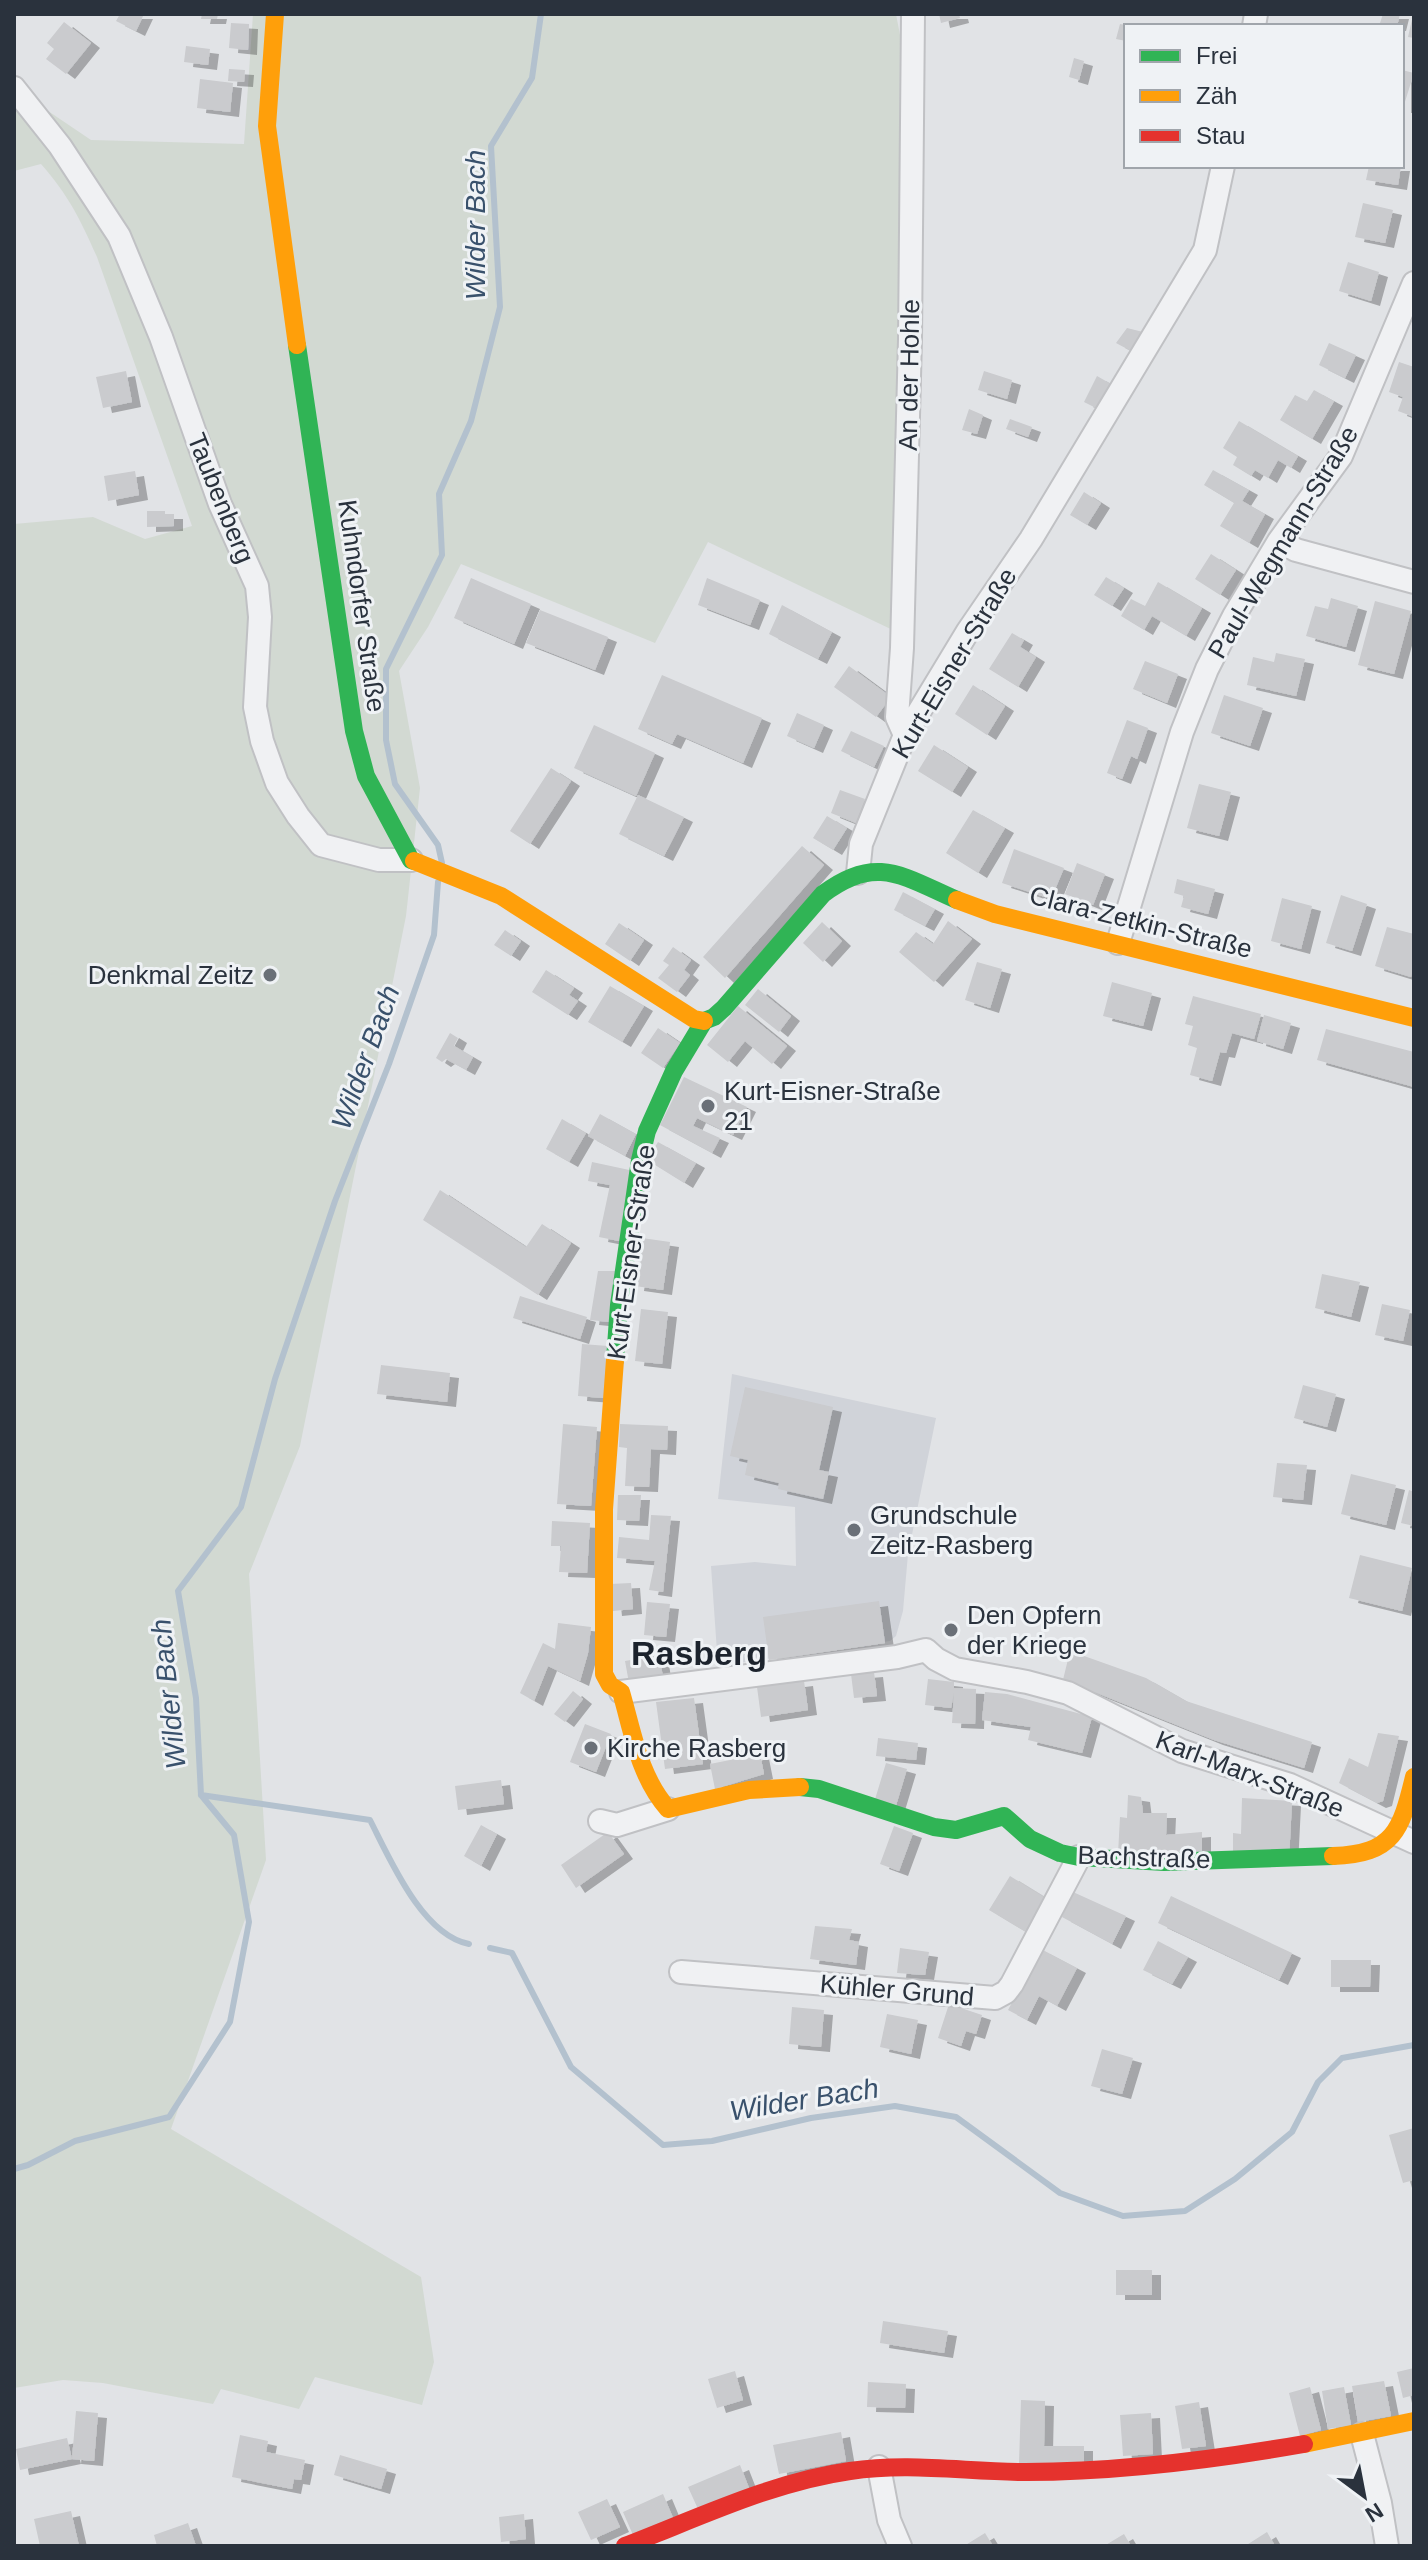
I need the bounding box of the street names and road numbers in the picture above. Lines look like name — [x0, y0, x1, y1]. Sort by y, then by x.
street label: An der Hohle — [893, 299, 925, 451]
street label: Paul-Wegmann-Straße — [1202, 421, 1364, 663]
street label: Taubenberg — [181, 429, 261, 567]
street label: Kuhndorfer Straße — [332, 498, 392, 714]
street label: Kurt-Eisner-Straße — [885, 562, 1023, 764]
street label: Clara-Zetkin-Straße — [1027, 880, 1255, 964]
street label: Kurt-Eisner-Straße — [601, 1143, 661, 1361]
street label: Karl-Marx-Straße — [1152, 1724, 1348, 1824]
street label: Bachstraße — [1077, 1840, 1211, 1874]
street label: Kühler Grund — [819, 1968, 975, 2012]

